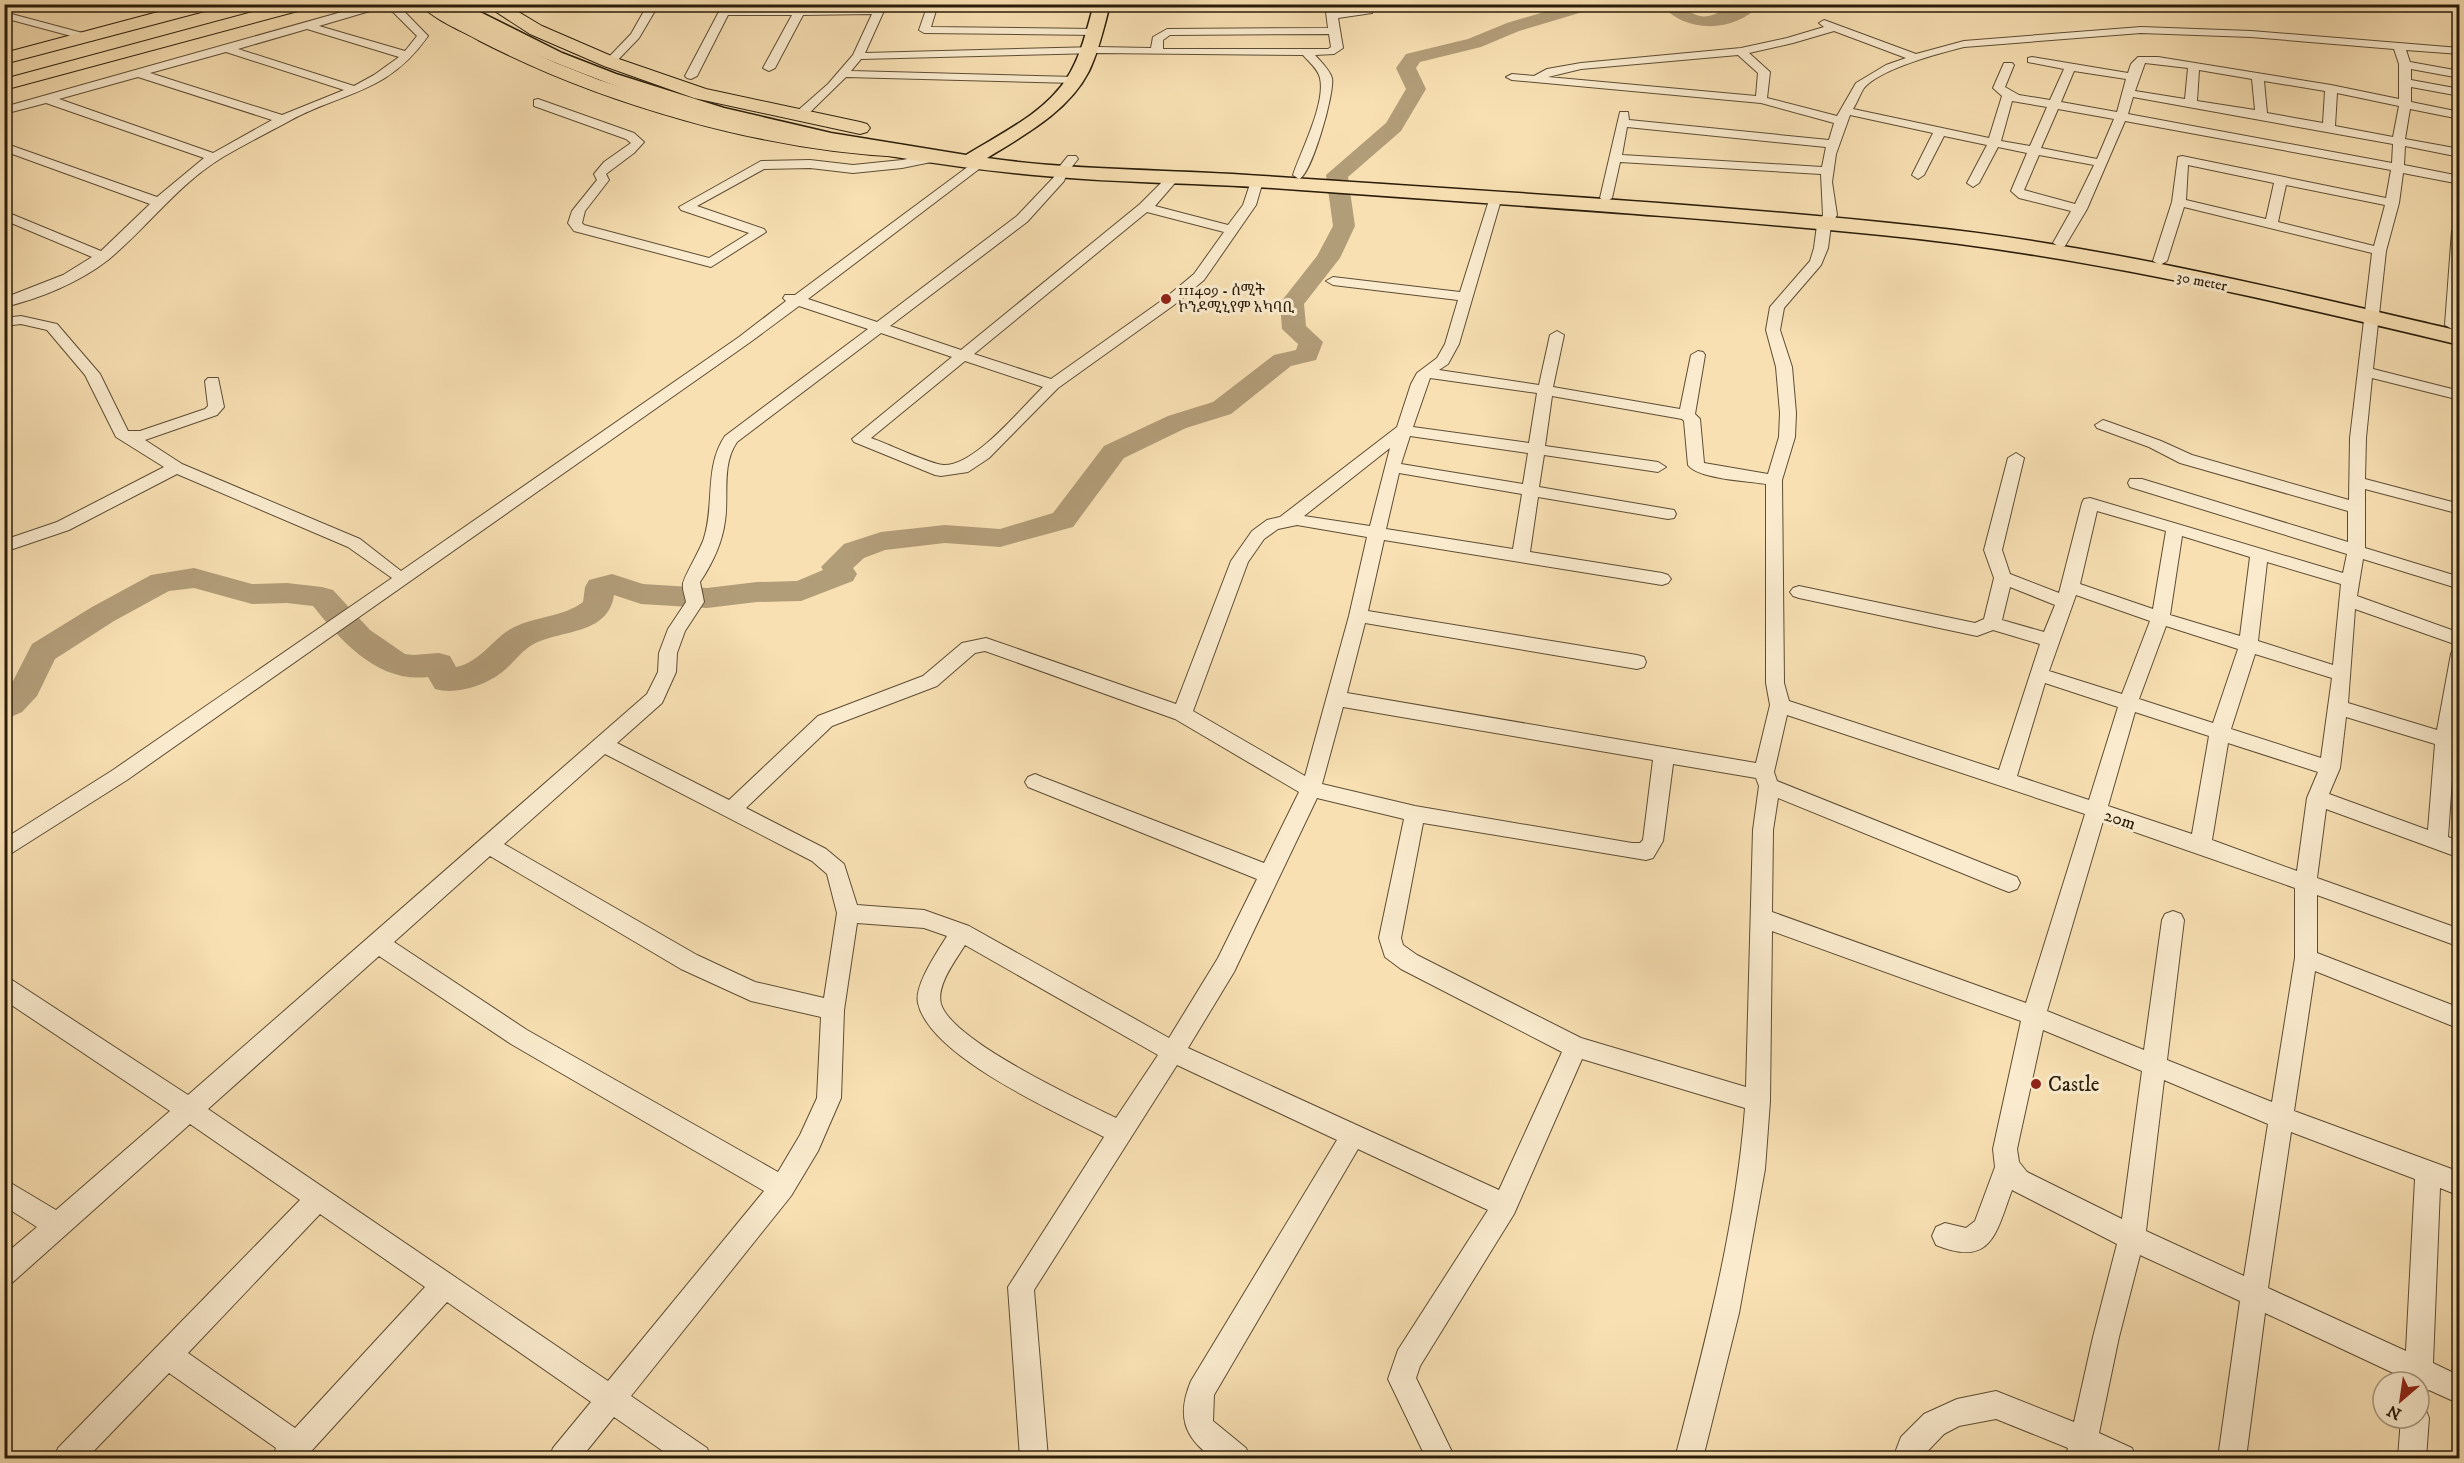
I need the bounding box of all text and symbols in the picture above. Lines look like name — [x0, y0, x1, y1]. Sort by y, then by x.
street label: 30 meter — [2175, 267, 2229, 296]
place label: 111409 - ሰሚት ኮንዶሚኒየም አካባቢ — [1178, 281, 1294, 317]
marker: 111409 - ሰሚት ኮንዶሚኒየም አካባቢ — [1159, 292, 1173, 306]
street label: 20m — [2101, 805, 2138, 835]
place label: Castle — [2048, 1072, 2100, 1098]
marker: Castle — [2029, 1077, 2043, 1091]
north arrow — [2371, 1370, 2431, 1430]
text: N — [2384, 1400, 2405, 1424]

